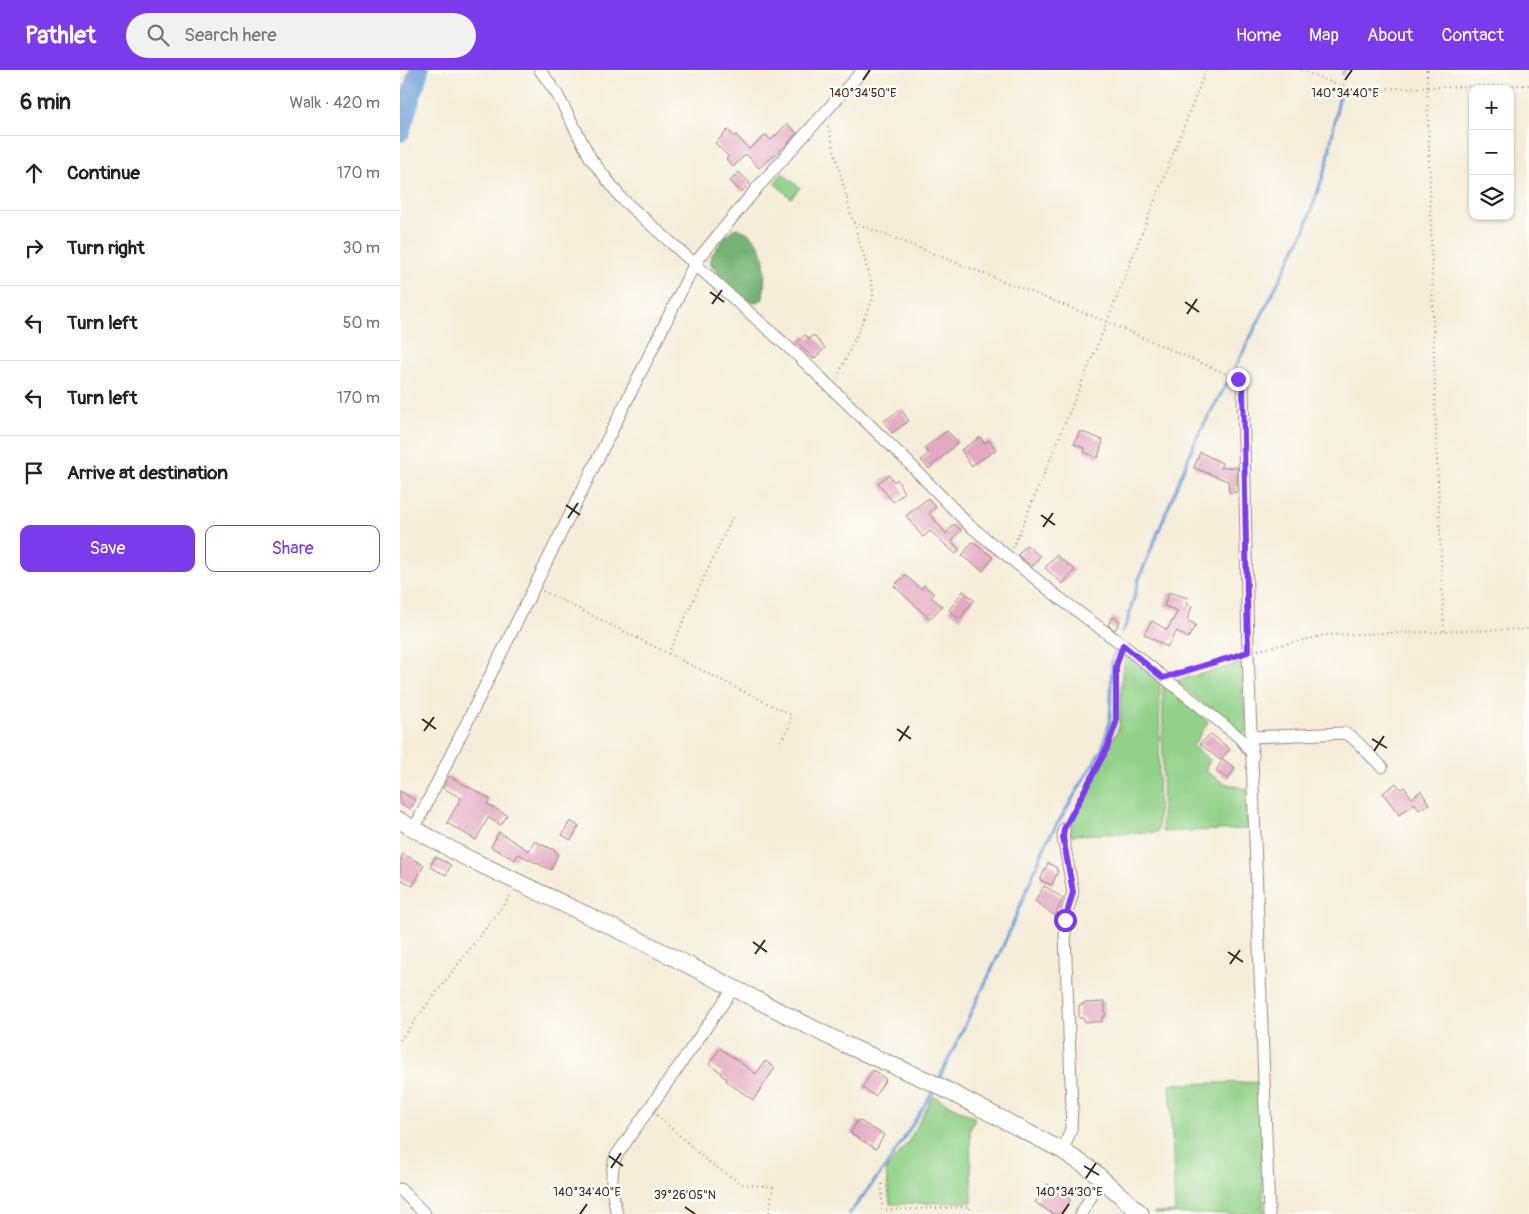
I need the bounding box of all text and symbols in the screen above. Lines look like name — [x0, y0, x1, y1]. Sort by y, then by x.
search box — [126, 13, 476, 58]
text: Pathlet — [25, 21, 96, 50]
icon: search — [144, 21, 172, 49]
text: Search here — [184, 23, 277, 47]
text: Home — [1236, 24, 1281, 47]
text: Map — [1309, 24, 1339, 47]
text: About — [1367, 24, 1413, 47]
text: Contact — [1441, 24, 1504, 47]
map controls — [1469, 85, 1514, 220]
button: + — [1469, 85, 1514, 130]
text: 140°34'50"E — [830, 86, 896, 101]
text: 140°34'40"E — [1311, 86, 1379, 101]
text: 6 min — [20, 89, 71, 116]
text: Walk · 420 m — [289, 93, 380, 113]
button: − — [1469, 130, 1514, 175]
icon: ahead — [20, 159, 48, 187]
text: Continue — [67, 161, 140, 185]
text: 170 m — [337, 163, 380, 183]
button: layers — [1469, 175, 1514, 220]
icon: right — [20, 234, 48, 262]
text: Turn right — [67, 236, 145, 260]
text: 30 m — [342, 238, 380, 258]
icon: left — [20, 309, 48, 337]
text: Turn left — [67, 311, 137, 335]
text: 50 m — [343, 313, 380, 333]
route end — [1227, 368, 1250, 391]
icon: left — [20, 384, 48, 412]
text: Turn left — [67, 386, 137, 410]
text: 170 m — [337, 388, 380, 408]
icon: arrive — [20, 459, 48, 487]
text: Arrive at destination — [67, 461, 228, 485]
button: Save — [20, 525, 195, 572]
button: Share — [205, 525, 380, 572]
route start — [1054, 909, 1077, 932]
text: 140°34'40"E — [553, 1185, 621, 1200]
text: 140°34'30"E — [1035, 1185, 1103, 1200]
text: 39°26'05"N — [654, 1188, 716, 1203]

